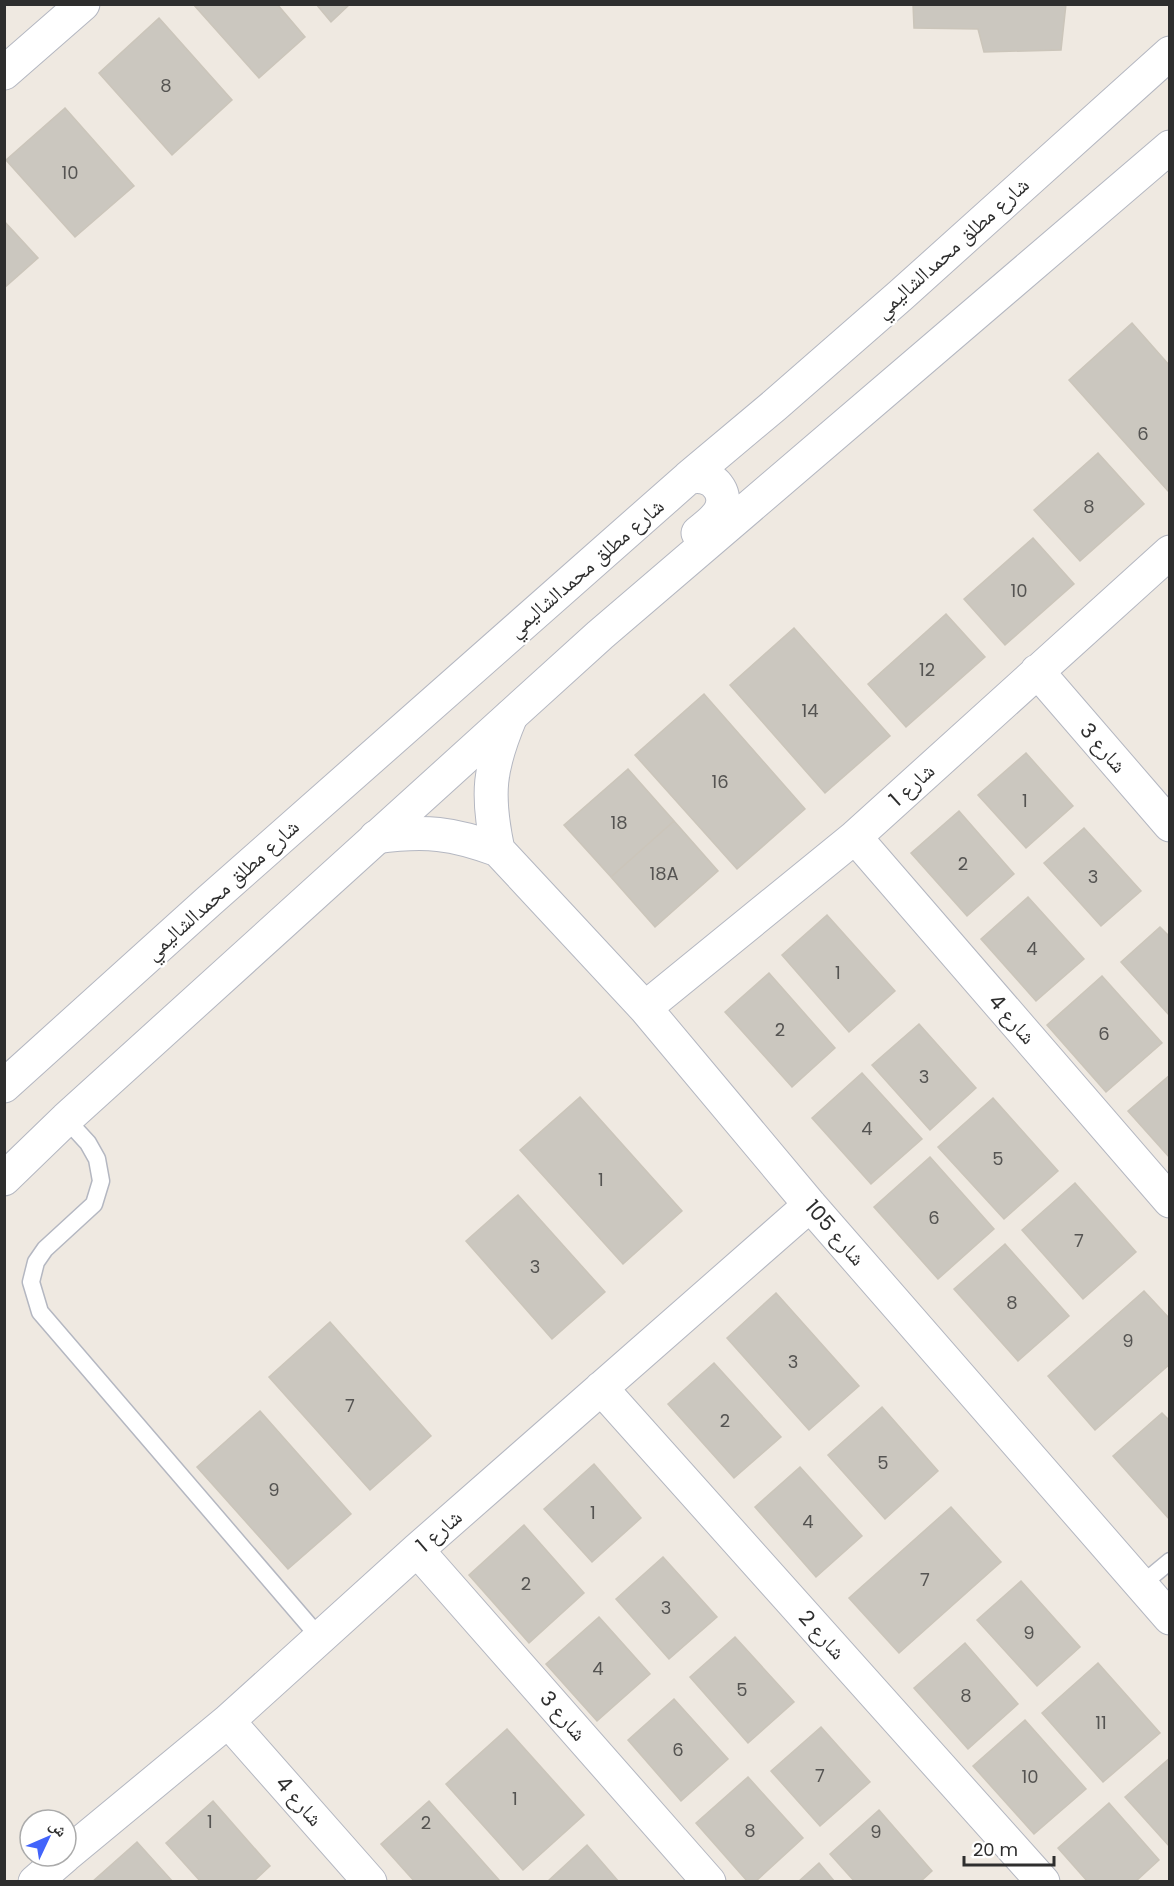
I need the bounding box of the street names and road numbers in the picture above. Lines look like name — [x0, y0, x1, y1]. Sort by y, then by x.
street label: شارع مطلق محمدالشاليمي — [868, 170, 1037, 327]
street label: شارع مطلق محمدالشاليمي — [501, 492, 672, 645]
street label: شارع 3 — [1073, 716, 1133, 779]
street label: شارع 1 — [883, 756, 941, 813]
street label: شارع مطلق محمدالشاليمي — [138, 812, 307, 969]
street label: شارع 4 — [982, 987, 1043, 1050]
street label: شارع 105 — [799, 1193, 872, 1272]
street label: شارع 1 — [409, 1503, 468, 1559]
street label: شارع 2 — [792, 1604, 852, 1666]
street label: شارع 3 — [533, 1684, 593, 1747]
street label: شارع 4 — [269, 1769, 330, 1832]

